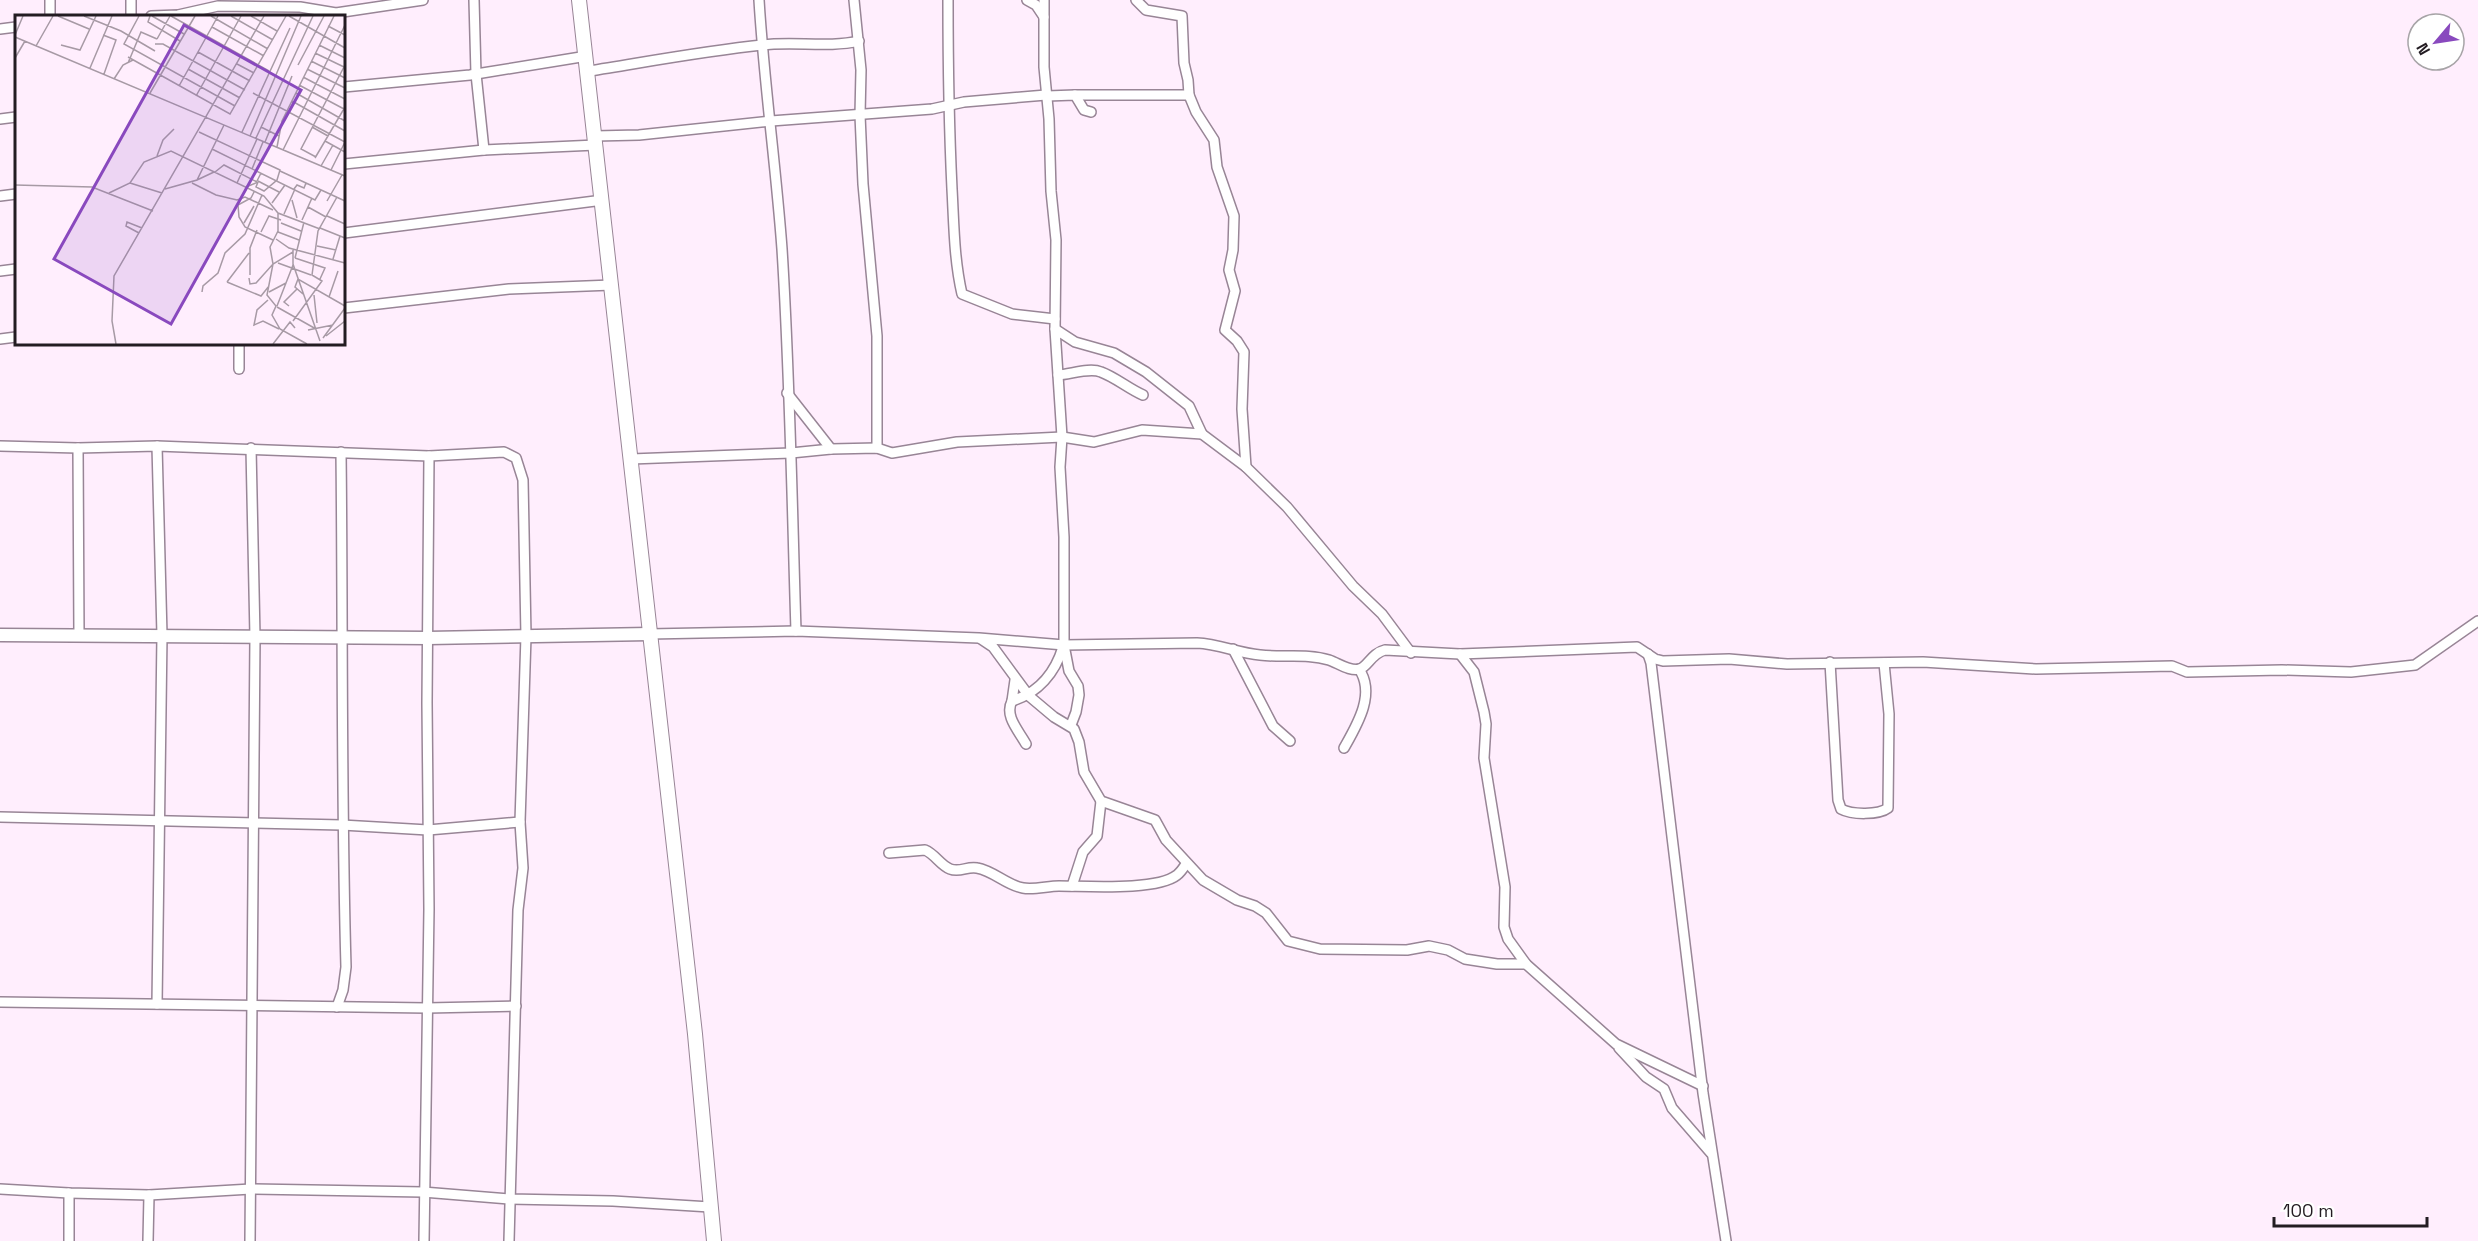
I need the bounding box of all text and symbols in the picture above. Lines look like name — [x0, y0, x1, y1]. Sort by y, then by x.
north arrow — [2406, 12, 2466, 72]
inset map — [15, 15, 345, 345]
text: N — [2412, 39, 2435, 59]
scale bar — [2274, 1190, 2427, 1228]
text: 100 m — [2283, 1199, 2334, 1222]

